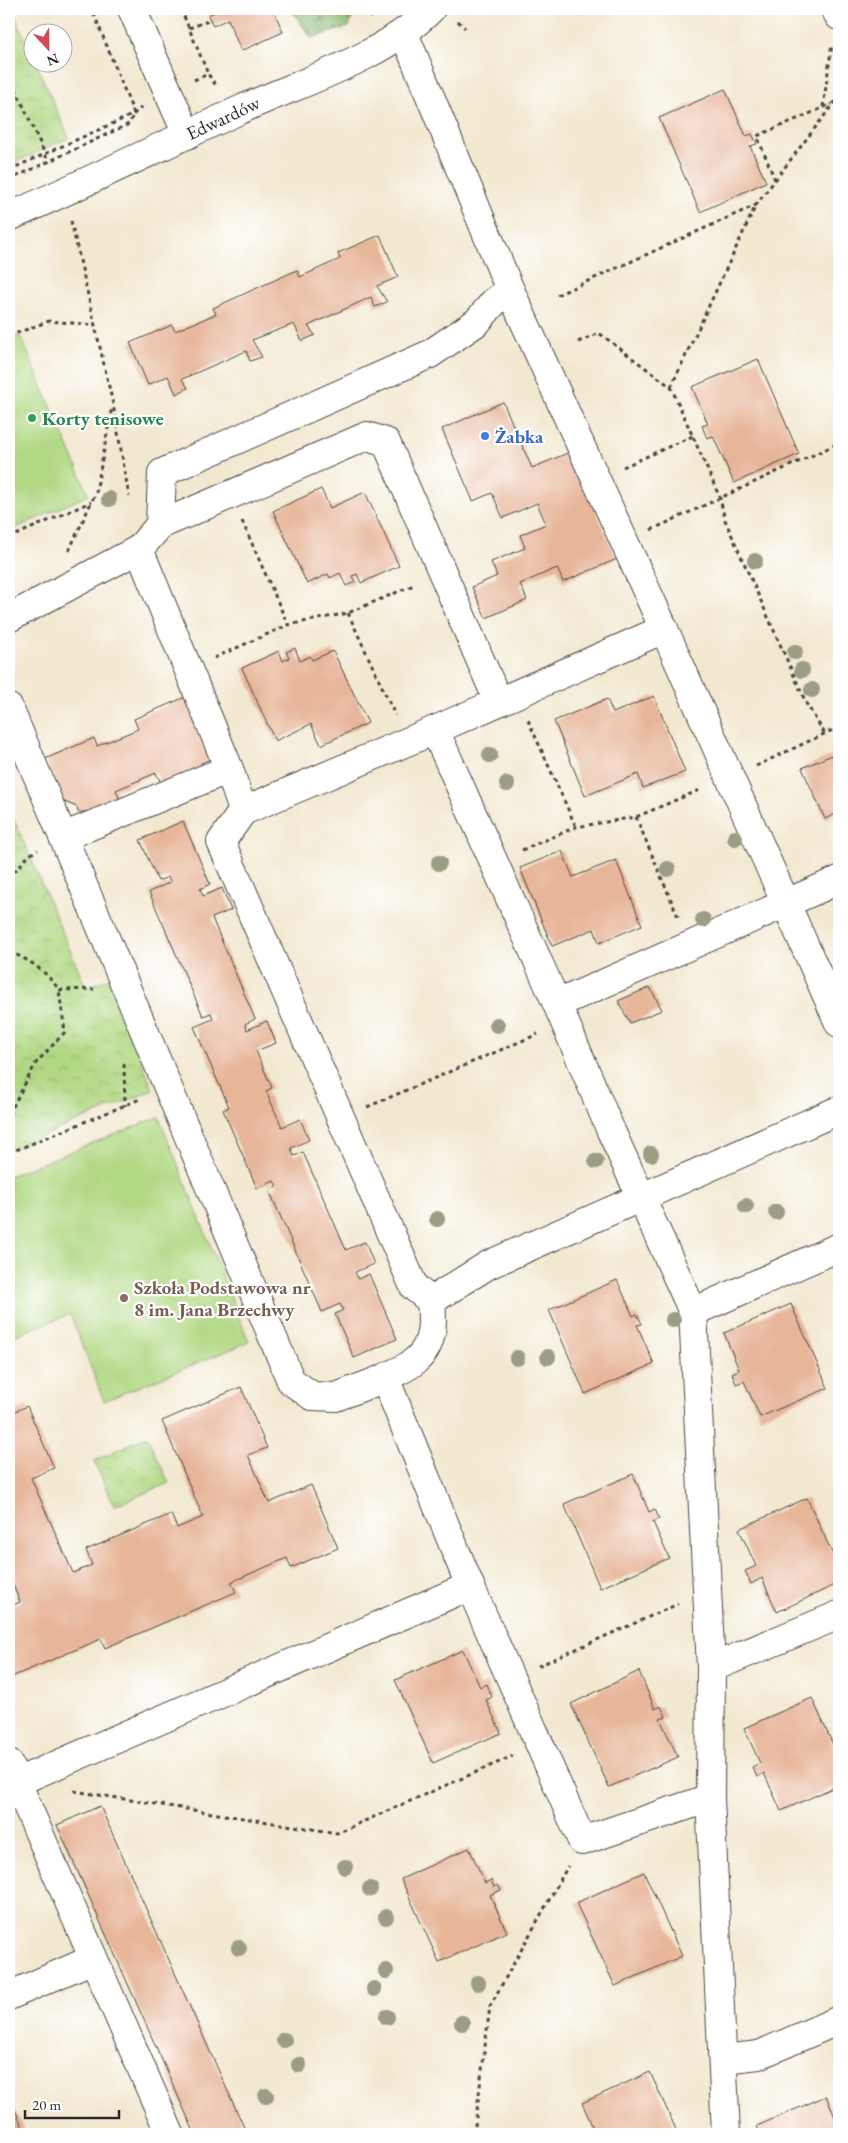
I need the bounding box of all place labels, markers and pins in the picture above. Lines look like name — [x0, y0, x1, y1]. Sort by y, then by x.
place label: Korty tenisowe — [42, 406, 164, 431]
marker: Korty tenisowe — [26, 412, 38, 424]
place label: Żabka — [495, 424, 544, 449]
marker: Żabka — [479, 430, 491, 442]
place label: Szkoła Podstawowa nr 8 im. Jana Brzechwy — [134, 1275, 311, 1322]
marker: Szkoła Podstawowa nr 8 im. Jana Brzechwy — [118, 1292, 130, 1304]

